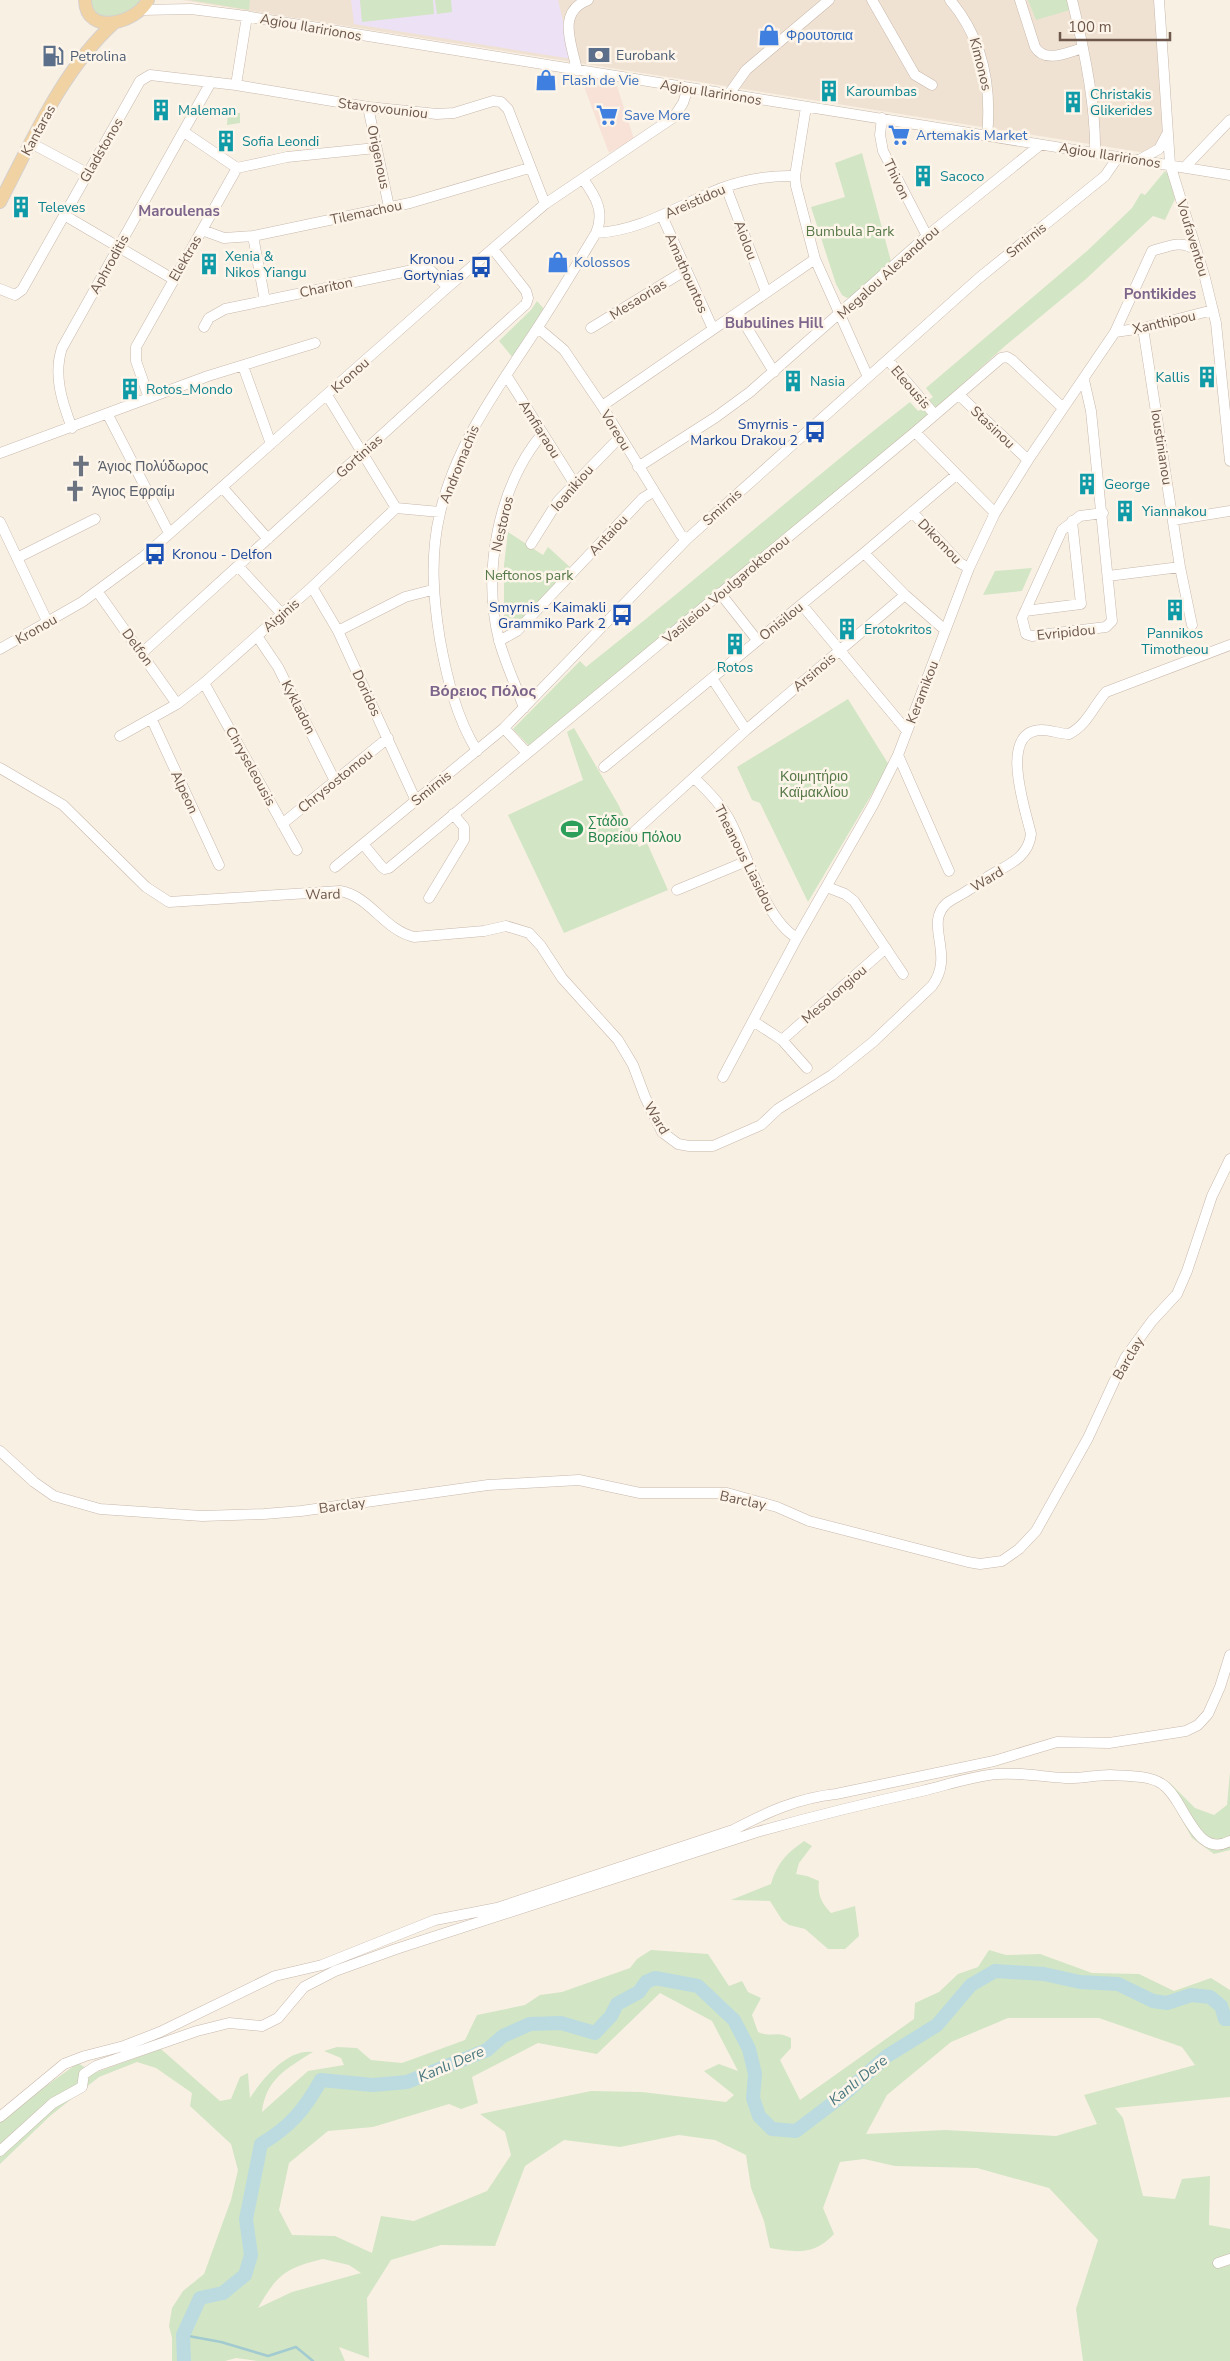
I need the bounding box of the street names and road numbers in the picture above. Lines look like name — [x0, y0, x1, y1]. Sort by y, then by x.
street label: Agiou Ilaririonos — [259, 9, 363, 46]
street label: Kimonos — [965, 36, 996, 93]
street label: Agiou Ilaririonos — [659, 75, 763, 110]
street label: Stavrovouniou — [337, 94, 429, 123]
street label: Kantaras — [17, 101, 60, 159]
street label: Gladstonos — [75, 114, 128, 186]
street label: Origenous — [362, 123, 395, 191]
street label: Agiou Ilaririonos — [1058, 138, 1162, 173]
street label: Thivon — [879, 156, 914, 202]
street label: Areistidou — [662, 180, 729, 223]
street label: Tilemachou — [329, 196, 404, 229]
street label: Voufaventou — [1172, 196, 1213, 279]
street label: Aiolou — [729, 218, 762, 263]
street label: Smirnis — [1002, 218, 1051, 262]
street label: Megalou Alexandrou — [833, 221, 944, 323]
street label: Amathountos — [660, 230, 713, 316]
street label: Aphroditis — [85, 231, 134, 297]
street label: Elektras — [165, 231, 206, 285]
street label: Chariton — [298, 273, 354, 302]
street label: Mesaorias — [606, 274, 671, 324]
street label: Xanthipou — [1131, 306, 1198, 339]
street label: Kronou — [327, 353, 373, 398]
street label: Eleousis — [886, 361, 935, 413]
street label: Amfiaraou — [514, 396, 565, 462]
street label: Stasinou — [966, 402, 1019, 453]
street label: Voreou — [595, 405, 635, 454]
street label: Ioustinianou — [1146, 408, 1177, 486]
street label: Andromachis — [435, 422, 484, 506]
street label: Gortinias — [332, 430, 387, 482]
street label: Ioanikiou — [547, 461, 598, 516]
street label: Smirnis — [699, 484, 746, 530]
street label: Nestoros — [487, 494, 518, 554]
street label: Antaiou — [585, 511, 632, 560]
street label: Dikomou — [913, 515, 966, 568]
street label: Vasileiou Voulgaroktonou — [658, 531, 794, 649]
street label: Aiginis — [259, 594, 304, 637]
street label: Onisilou — [755, 598, 807, 645]
street label: Kronou — [12, 610, 61, 649]
street label: Evripidou — [1036, 620, 1096, 645]
street label: Delfon — [118, 625, 158, 670]
street label: Arsinois — [789, 649, 840, 696]
street label: Keramikou — [902, 658, 943, 726]
street label: Doridos — [348, 667, 386, 720]
street label: Kykladon — [277, 677, 320, 737]
street label: Chryseleousis — [221, 723, 280, 810]
street label: Chrysostomou — [294, 745, 377, 817]
street label: Smirnis — [407, 766, 456, 810]
street label: Alpeon — [166, 767, 203, 817]
street label: Theanous Liasidou — [709, 802, 780, 915]
street label: Ward — [967, 862, 1007, 897]
street label: Ward — [305, 884, 341, 905]
street label: Mesolongiou — [798, 961, 871, 1028]
street label: Ward — [639, 1098, 674, 1138]
street label: Barclay — [1108, 1332, 1149, 1383]
street label: Barclay — [718, 1486, 769, 1515]
street label: Barclay — [317, 1493, 367, 1518]

